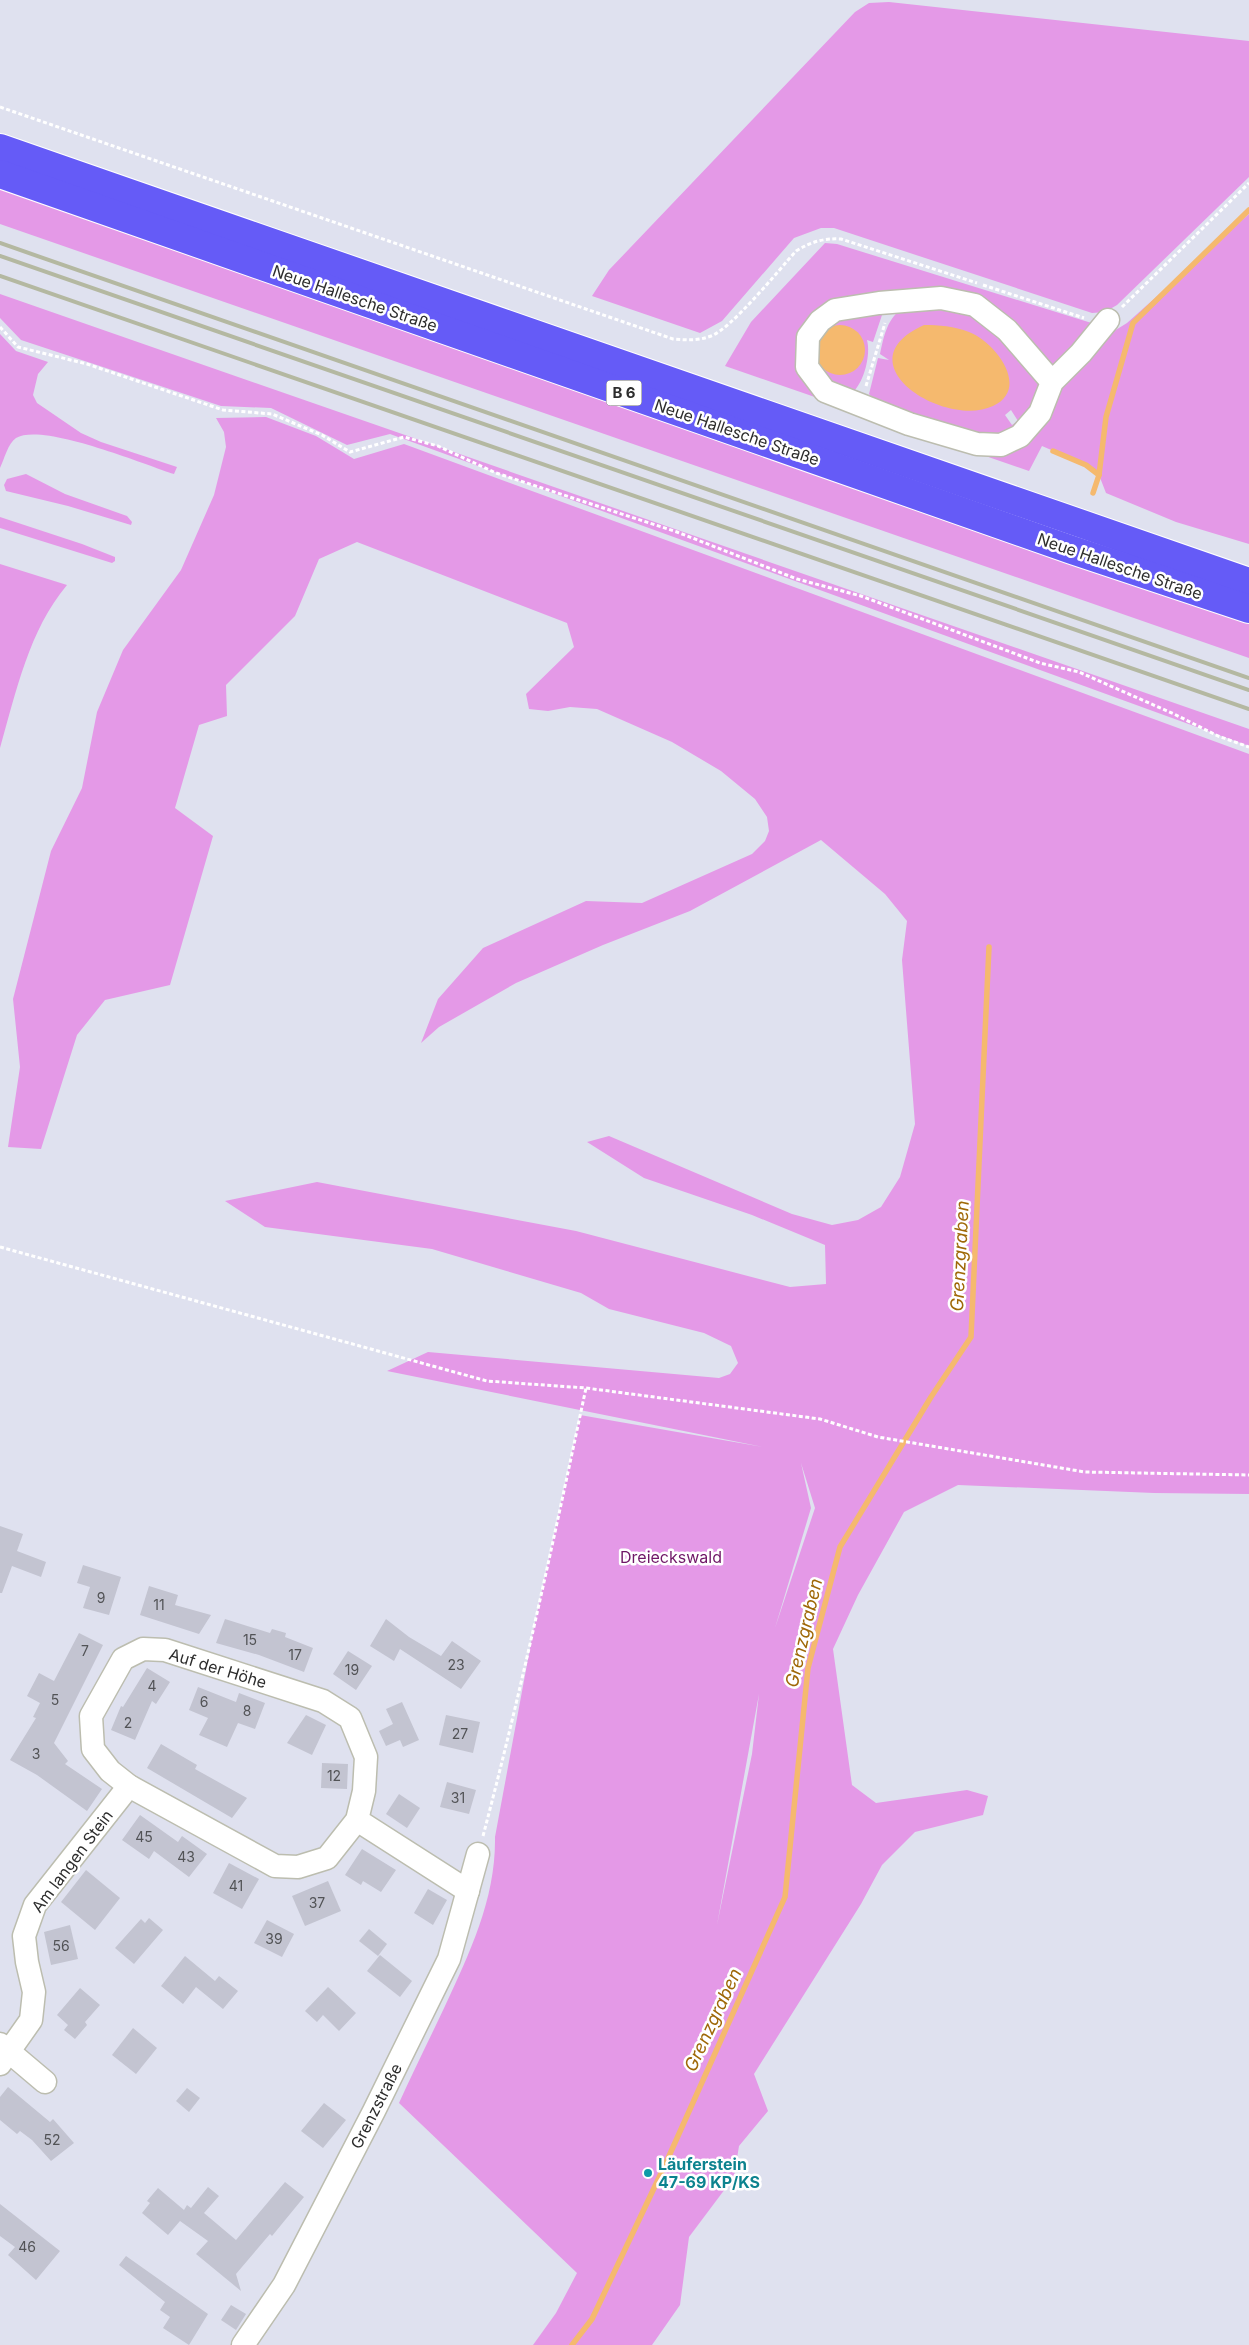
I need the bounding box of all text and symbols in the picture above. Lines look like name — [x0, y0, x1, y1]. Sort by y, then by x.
street label: Neue Hallesche Straße — [270, 260, 440, 336]
road number: B 6 — [606, 380, 642, 406]
street label: Neue Hallesche Straße — [652, 394, 822, 470]
street label: Neue Hallesche Straße — [1035, 528, 1205, 604]
water label: Grenzgraben — [946, 1200, 973, 1312]
park label: Dreieckswald — [620, 1547, 722, 1567]
water label: Grenzgraben — [781, 1576, 826, 1689]
house number: 9 — [97, 1589, 105, 1606]
house number: 11 — [153, 1596, 165, 1613]
house number: 15 — [243, 1631, 257, 1648]
house number: 7 — [81, 1642, 89, 1659]
street label: Auf der Höhe — [167, 1644, 269, 1692]
house number: 17 — [288, 1646, 302, 1663]
house number: 23 — [447, 1656, 465, 1673]
house number: 19 — [345, 1661, 359, 1678]
house number: 4 — [147, 1677, 157, 1694]
house number: 5 — [51, 1691, 59, 1708]
house number: 6 — [200, 1693, 208, 1710]
house number: 8 — [243, 1702, 251, 1719]
house number: 2 — [124, 1714, 132, 1731]
house number: 27 — [452, 1725, 468, 1742]
house number: 3 — [32, 1745, 40, 1762]
house number: 12 — [327, 1767, 341, 1784]
house number: 31 — [451, 1789, 465, 1806]
street label: Am langen Stein — [27, 1806, 117, 1916]
house number: 45 — [135, 1828, 153, 1845]
house number: 43 — [177, 1848, 195, 1865]
house number: 41 — [229, 1877, 243, 1894]
house number: 37 — [309, 1894, 325, 1911]
house number: 39 — [265, 1930, 283, 1947]
house number: 56 — [52, 1937, 70, 1954]
water label: Grenzgraben — [680, 1965, 746, 2075]
street label: Grenzstraße — [346, 2060, 406, 2152]
house number: 52 — [43, 2131, 61, 2148]
place label: Läuferstein 47-69 KP/KS — [658, 2154, 760, 2192]
marker: Läuferstein 47-69 KP/KS — [642, 2167, 654, 2179]
house number: 46 — [18, 2238, 36, 2255]

